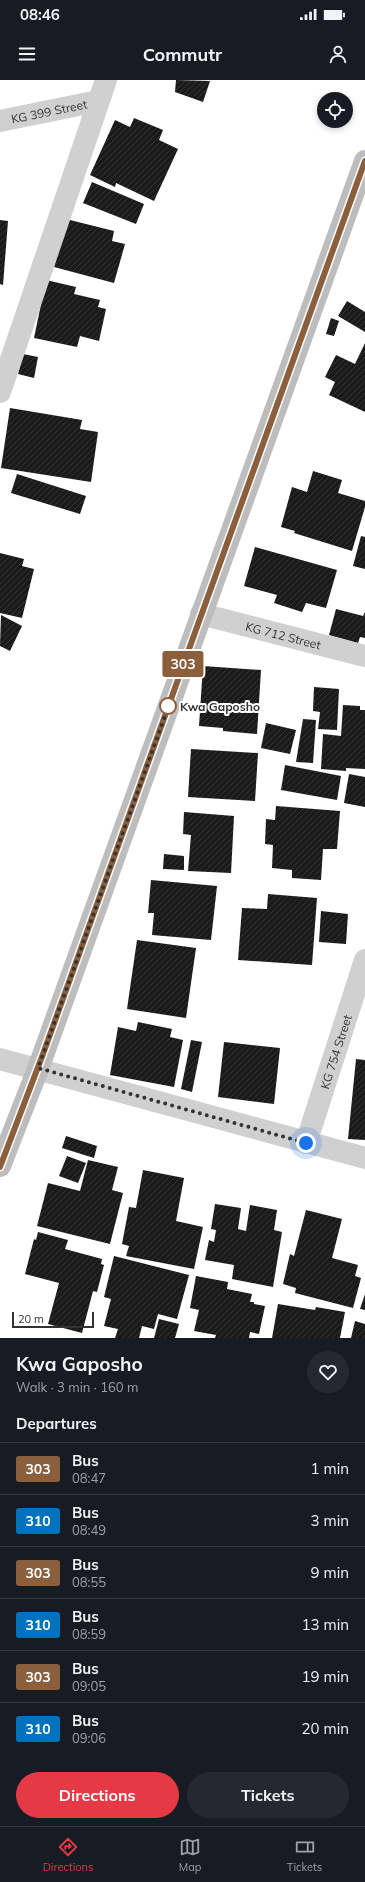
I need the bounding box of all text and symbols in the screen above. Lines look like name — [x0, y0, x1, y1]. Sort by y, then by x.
text: 08:46 — [20, 5, 60, 24]
icon: menu — [16, 43, 38, 65]
text: Commutr — [143, 43, 222, 66]
icon: person — [327, 43, 349, 65]
map controls — [317, 92, 353, 128]
button: locate — [317, 92, 353, 128]
street label: KG 399 Street — [10, 96, 88, 126]
street label: KG 712 Street — [244, 618, 323, 652]
line badge: 303 — [160, 651, 206, 677]
text: 303 — [170, 655, 196, 673]
marker: Kwa Gaposho — [159, 697, 177, 715]
place label: Kwa Gaposho — [180, 699, 260, 714]
street label: KG 754 Street — [316, 1013, 354, 1091]
your location — [296, 1133, 316, 1153]
scale bar — [12, 1310, 94, 1329]
text: 20 m — [18, 1312, 44, 1326]
button: heart — [307, 1351, 349, 1393]
text: Kwa Gaposho — [16, 1352, 143, 1376]
text: Walk · 3 min · 160 m — [16, 1379, 138, 1395]
text: Departures — [16, 1414, 97, 1433]
text: Bus — [72, 1451, 99, 1470]
text: 1 min — [311, 1459, 349, 1478]
text: 303 — [25, 1460, 51, 1478]
text: 08:47 — [72, 1470, 106, 1486]
text: Bus — [72, 1503, 99, 1522]
text: 3 min — [311, 1511, 349, 1530]
text: 310 — [25, 1512, 51, 1530]
text: 08:49 — [72, 1522, 106, 1538]
text: Bus — [72, 1555, 99, 1574]
text: 9 min — [311, 1563, 349, 1582]
text: 303 — [25, 1564, 51, 1582]
text: 08:55 — [72, 1574, 106, 1590]
text: Bus — [72, 1607, 99, 1626]
text: 13 min — [302, 1615, 349, 1634]
text: 310 — [25, 1616, 51, 1634]
text: 08:59 — [72, 1626, 106, 1642]
text: Bus — [72, 1659, 99, 1678]
text: 19 min — [302, 1667, 349, 1686]
text: 303 — [25, 1668, 51, 1686]
text: 09:05 — [72, 1678, 106, 1694]
text: Bus — [72, 1711, 99, 1730]
text: 20 min — [302, 1719, 349, 1738]
text: 310 — [25, 1720, 51, 1738]
text: 09:06 — [72, 1730, 106, 1746]
button: Directions — [16, 1772, 179, 1818]
button: Tickets — [187, 1772, 349, 1818]
tab: Directions — [43, 1836, 94, 1874]
tab: Map — [179, 1836, 201, 1874]
tab: Tickets — [287, 1836, 322, 1874]

